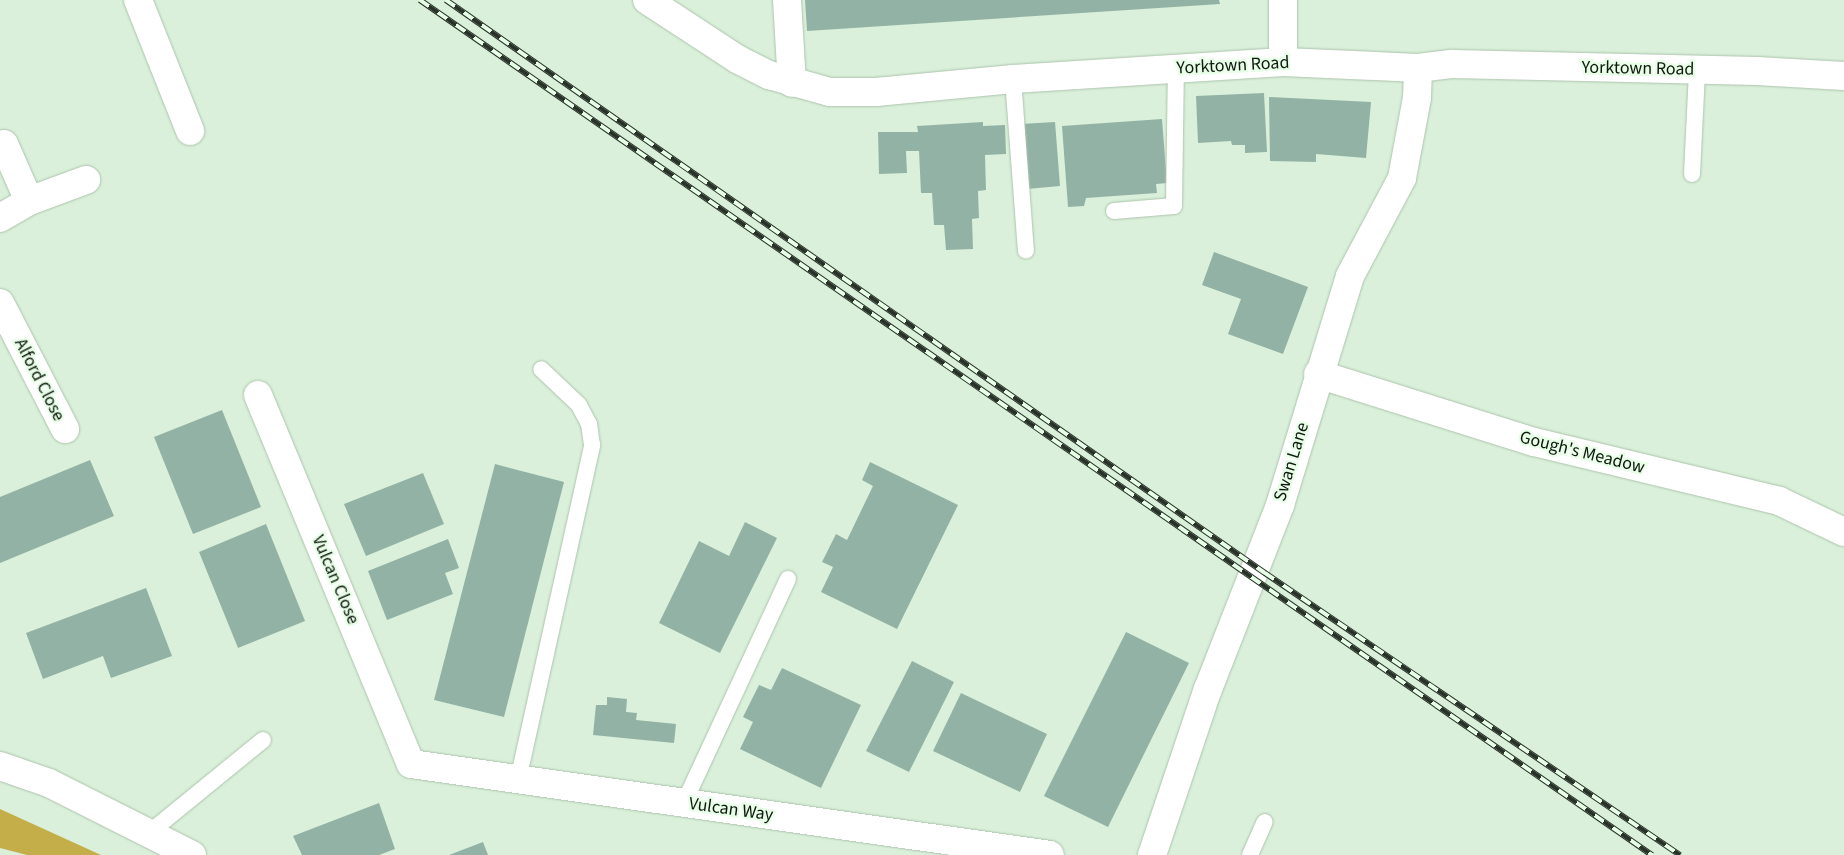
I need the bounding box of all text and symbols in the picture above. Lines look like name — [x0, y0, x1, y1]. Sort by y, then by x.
street label: Yorktown Road — [1176, 52, 1290, 80]
street label: Yorktown Road — [1581, 57, 1695, 81]
street label: Alford Close — [9, 335, 69, 425]
street label: Swan Lane — [1270, 420, 1314, 504]
street label: Gough's Meadow — [1517, 427, 1647, 479]
street label: Vulcan Close — [307, 532, 363, 628]
street label: Vulcan Way — [687, 793, 775, 827]

